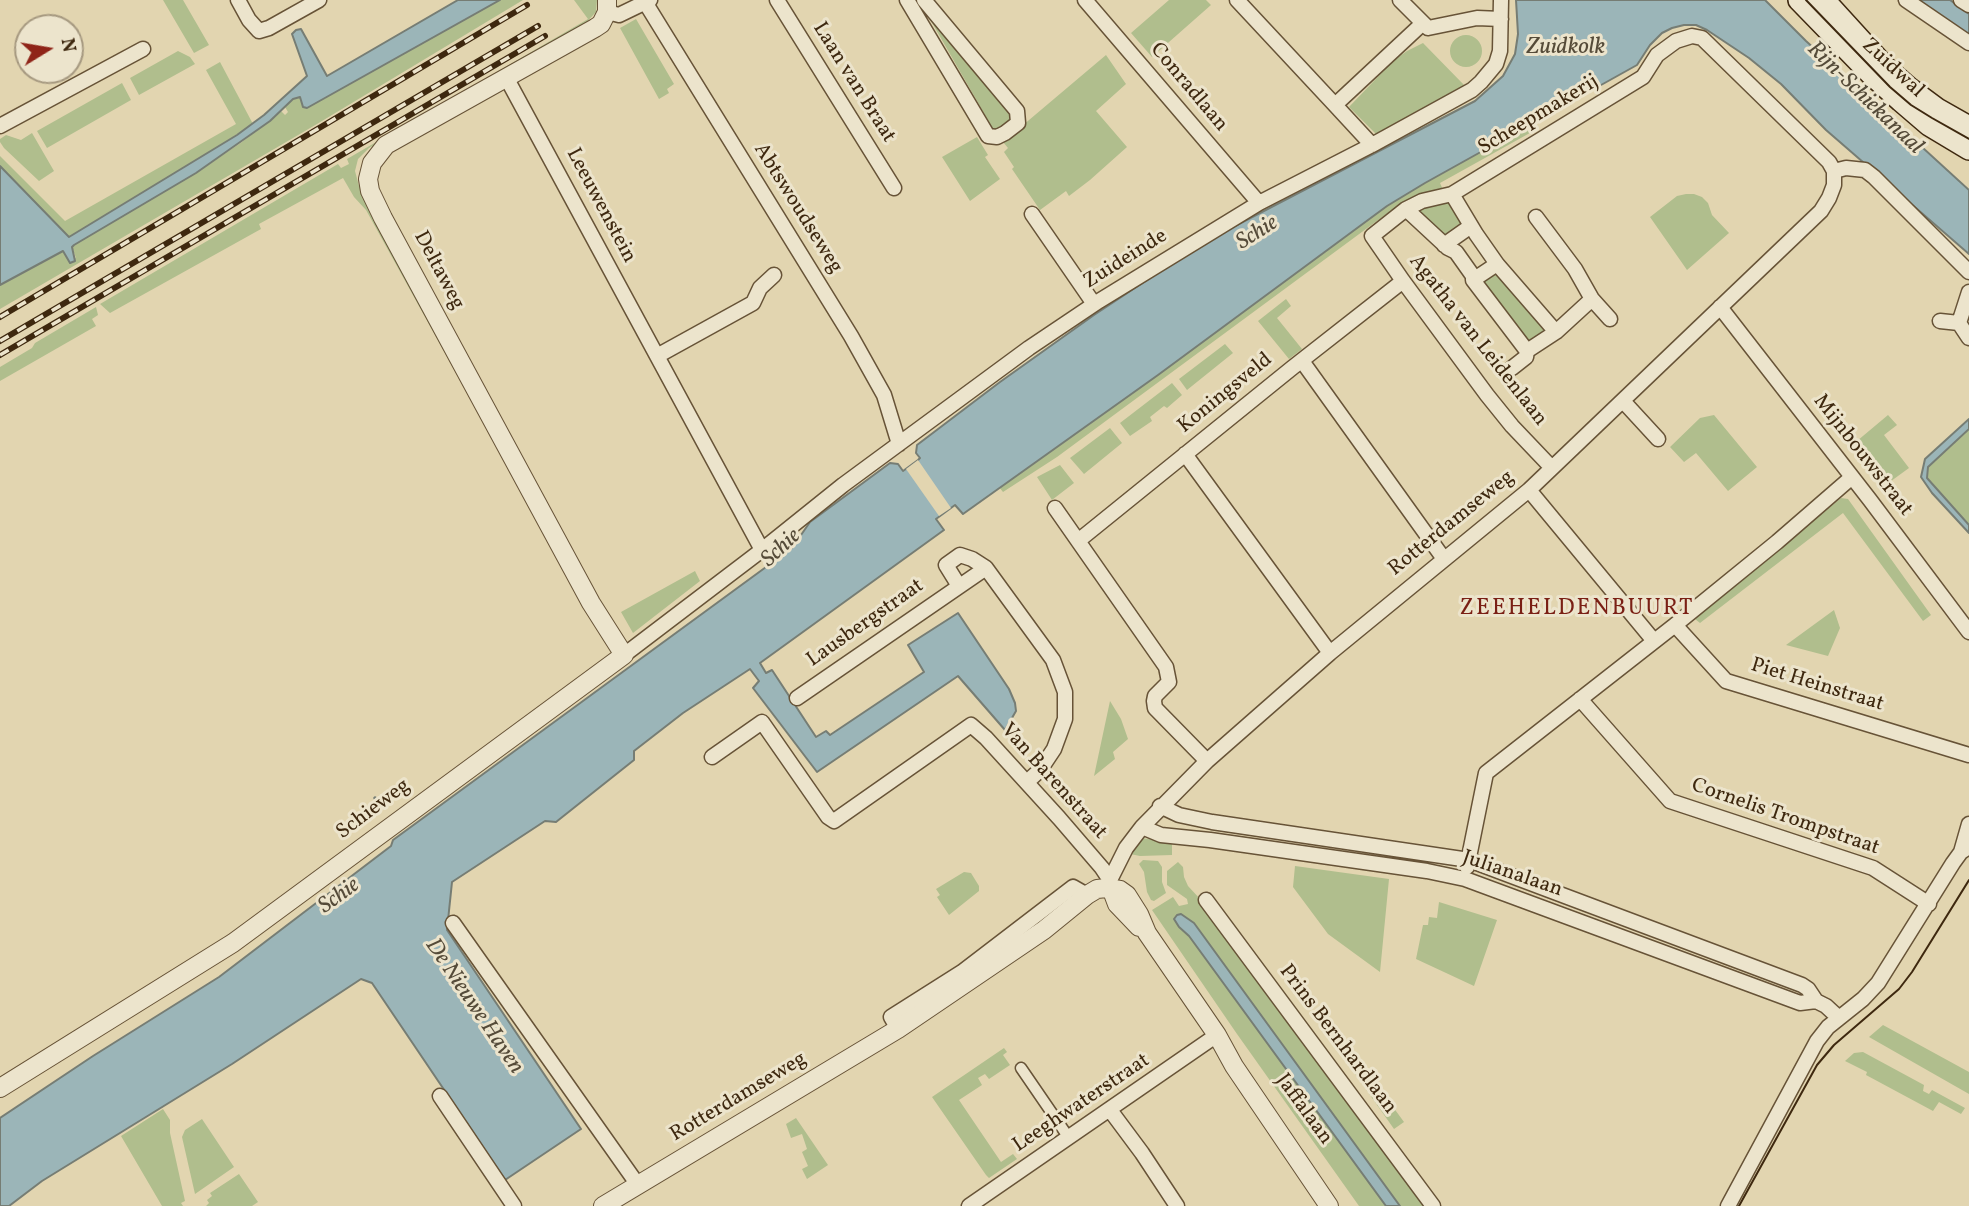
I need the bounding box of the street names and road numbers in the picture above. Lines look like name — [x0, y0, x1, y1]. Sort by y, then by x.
street label: Laan van Braat — [806, 18, 900, 148]
street label: Zuidwal — [1856, 34, 1928, 104]
street label: Conradlaan — [1144, 38, 1232, 138]
street label: Scheepmakerij — [1474, 70, 1604, 162]
street label: Abtswoudseweg — [747, 139, 847, 279]
street label: Leeuwenstein — [559, 144, 641, 268]
street label: Zuideinde — [1080, 224, 1172, 296]
street label: Deltaweg — [407, 227, 469, 315]
street label: Agatha van Leidenlaan — [1402, 250, 1552, 432]
street label: Koningsveld — [1174, 348, 1278, 440]
street label: Mijnbouwstraat — [1807, 390, 1917, 522]
street label: Rotterdamseweg — [1384, 466, 1520, 582]
street label: Lausbergstraat — [803, 574, 929, 674]
street label: Piet Heinstraat — [1747, 654, 1887, 718]
street label: Van Barenstraat — [994, 719, 1112, 845]
street label: Schieweg — [332, 774, 416, 846]
street label: Cornelis Trompstraat — [1688, 774, 1882, 862]
street label: Julianalaan — [1458, 846, 1566, 904]
street label: Prins Bernhardlaan — [1273, 960, 1401, 1120]
street label: Rotterdamseweg — [666, 1047, 812, 1149]
street label: Leeghwaterstraat — [1009, 1049, 1155, 1159]
street label: Jaffalaan — [1269, 1070, 1337, 1150]

